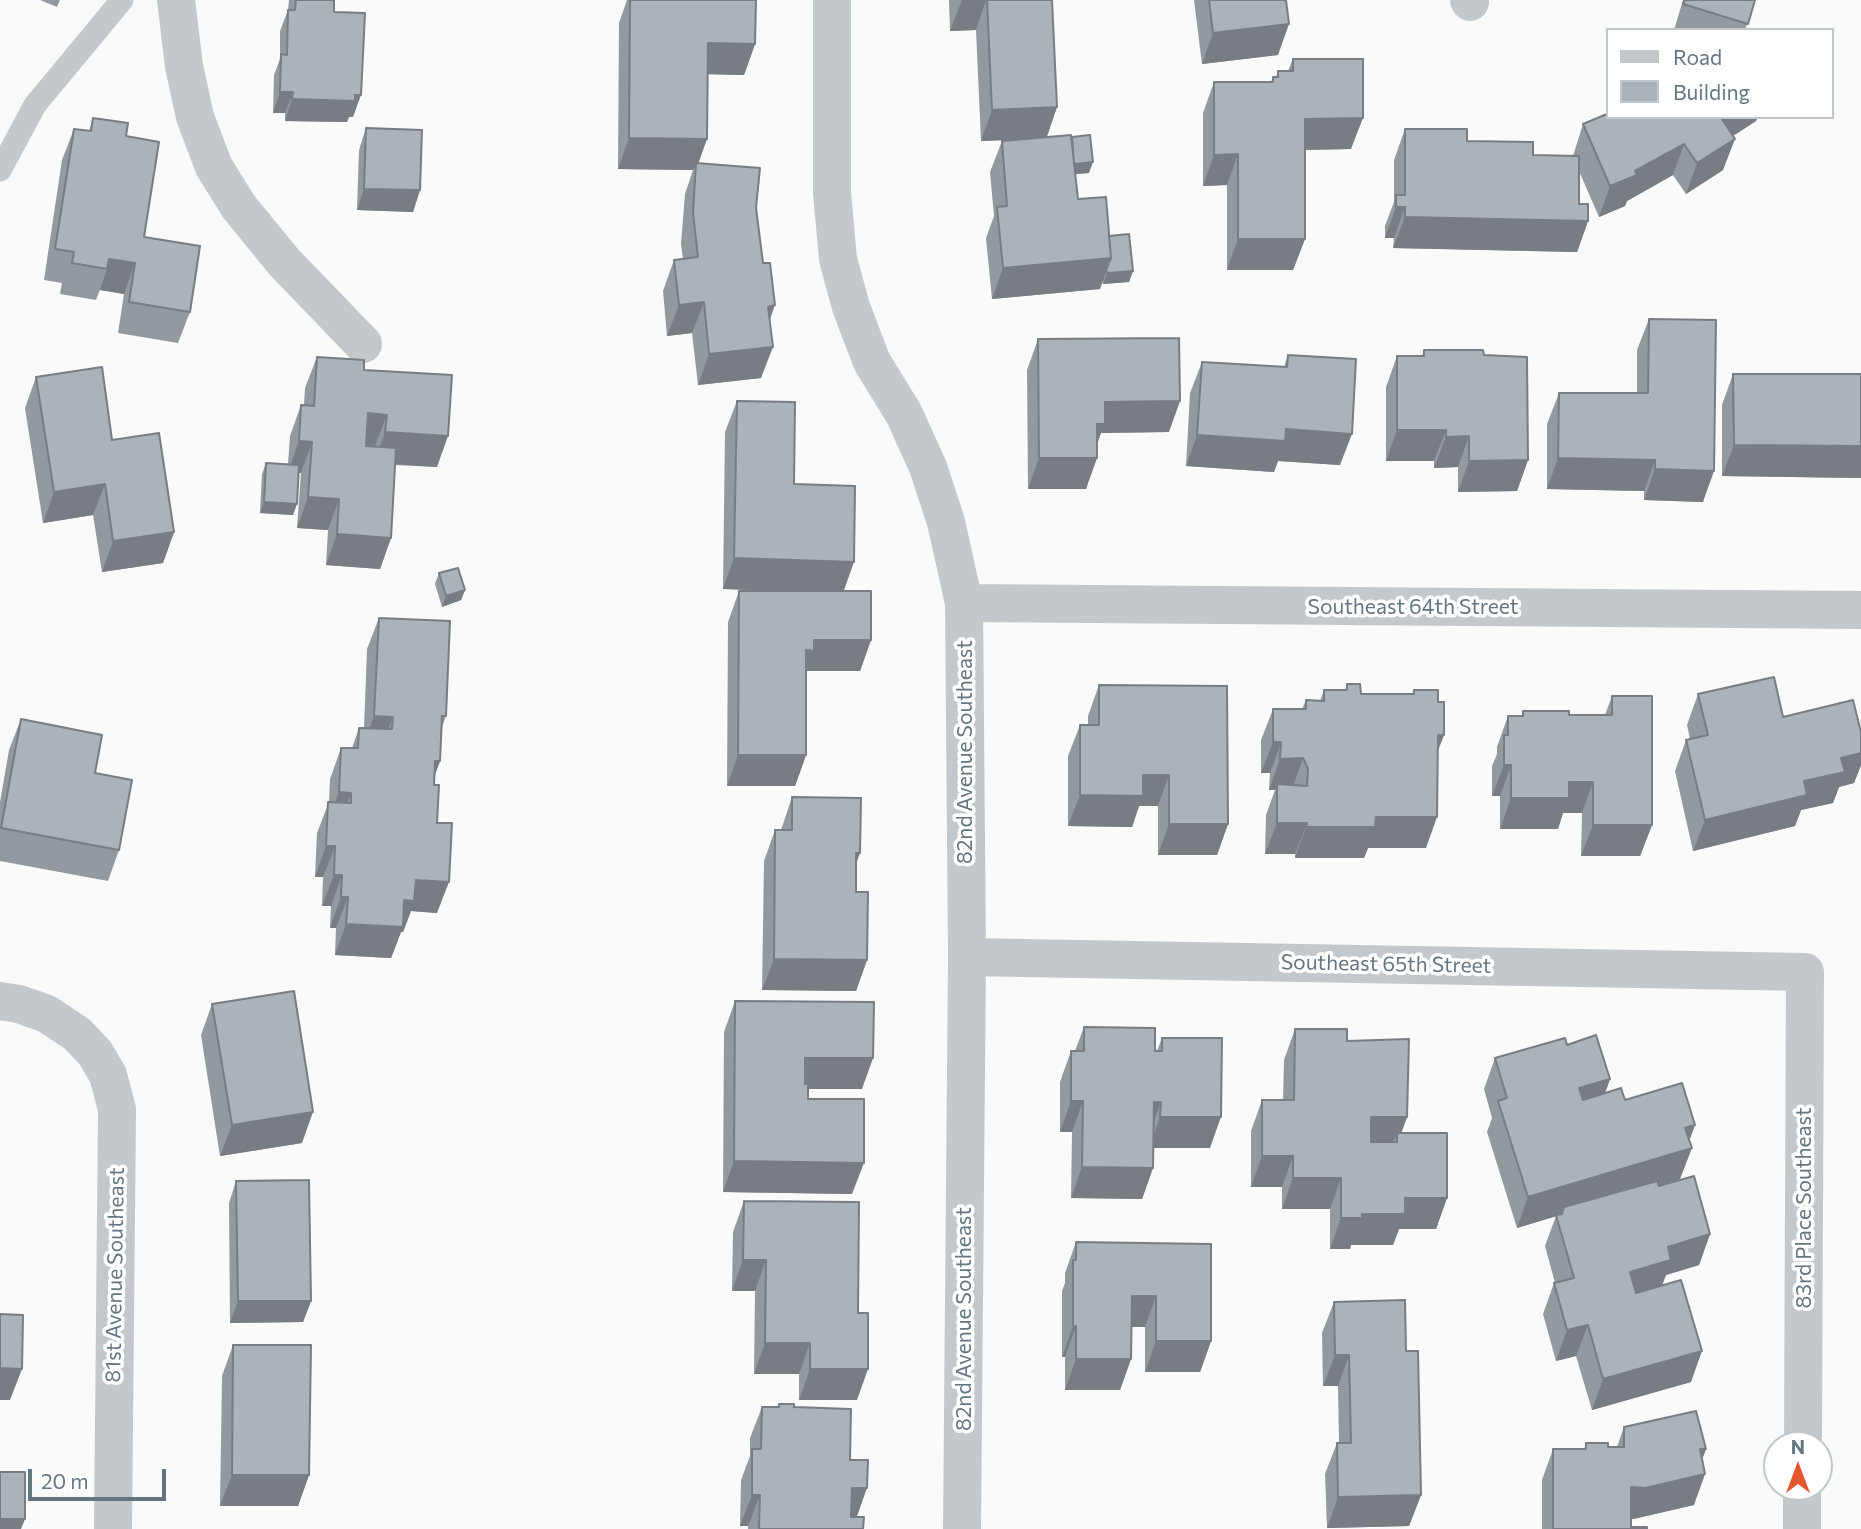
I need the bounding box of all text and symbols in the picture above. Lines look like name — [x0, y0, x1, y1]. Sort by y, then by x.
legend — [1605, 28, 1833, 119]
text: Road — [1673, 44, 1722, 69]
text: Building — [1673, 79, 1750, 104]
street label: Southeast 64th Street — [1308, 594, 1518, 620]
street label: 82nd Avenue Southeast — [952, 640, 978, 864]
street label: Southeast 65th Street — [1281, 950, 1491, 978]
street label: 83rd Place Southeast — [1791, 1107, 1817, 1309]
street label: 81st Avenue Southeast — [101, 1167, 129, 1383]
street label: 82nd Avenue Southeast — [951, 1207, 977, 1431]
north arrow — [1763, 1431, 1833, 1501]
text: N — [1791, 1435, 1805, 1458]
scale bar — [32, 1456, 170, 1500]
text: 20 m — [41, 1468, 89, 1493]

